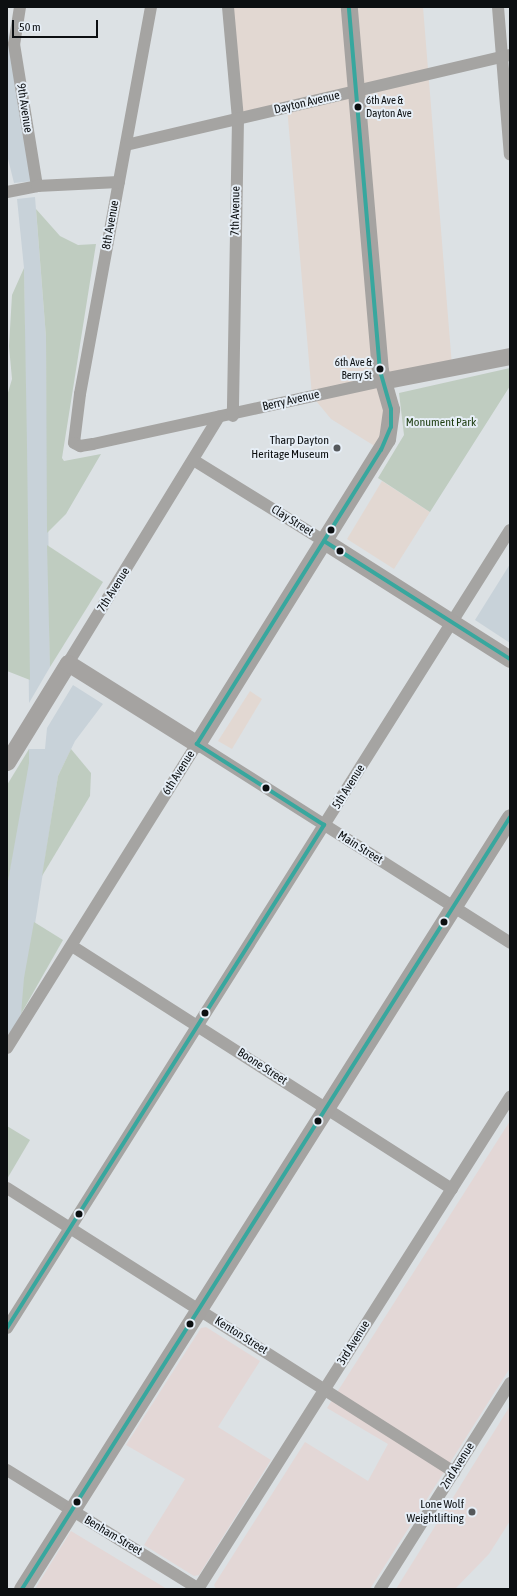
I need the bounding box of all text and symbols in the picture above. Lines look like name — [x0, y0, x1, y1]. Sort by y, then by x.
scale bar — [14, 12, 100, 38]
text: 50 m — [19, 20, 41, 34]
street label: 9th Avenue — [13, 82, 35, 134]
street label: Dayton Avenue — [273, 88, 341, 118]
place label: 6th Ave & Dayton Ave — [366, 94, 412, 120]
marker: 6th Ave & Dayton Ave — [353, 102, 363, 112]
street label: 7th Avenue — [228, 186, 244, 236]
street label: 8th Avenue — [100, 199, 122, 251]
place label: 6th Ave & Berry St — [335, 356, 372, 382]
marker: 6th Ave & Berry St — [375, 364, 385, 374]
street label: Berry Avenue — [261, 387, 321, 415]
park label: Monument Park — [406, 416, 476, 430]
place label: Tharp Dayton Heritage Museum — [251, 434, 329, 462]
marker: Tharp Dayton Heritage Museum — [332, 443, 342, 453]
street label: Clay Street — [268, 502, 316, 540]
unlabelled marker — [326, 525, 336, 535]
unlabelled marker — [335, 546, 345, 556]
street label: 7th Avenue — [95, 565, 133, 615]
street label: 6th Avenue — [160, 748, 198, 798]
street label: 5th Avenue — [330, 762, 368, 812]
unlabelled marker — [261, 783, 271, 793]
street label: Main Street — [335, 829, 385, 867]
unlabelled marker — [439, 917, 449, 927]
unlabelled marker — [200, 1008, 210, 1018]
street label: Boone Street — [235, 1046, 289, 1088]
unlabelled marker — [313, 1116, 323, 1126]
unlabelled marker — [74, 1209, 84, 1219]
street label: Kenton Street — [212, 1314, 270, 1358]
street label: 3rd Avenue — [335, 1318, 373, 1368]
unlabelled marker — [185, 1319, 195, 1329]
street label: 2nd Avenue — [438, 1440, 478, 1492]
unlabelled marker — [72, 1497, 82, 1507]
place label: Lone Wolf Weightlifting — [407, 1498, 464, 1526]
marker: Lone Wolf Weightlifting — [467, 1507, 477, 1517]
street label: Benham Street — [81, 1513, 145, 1559]

